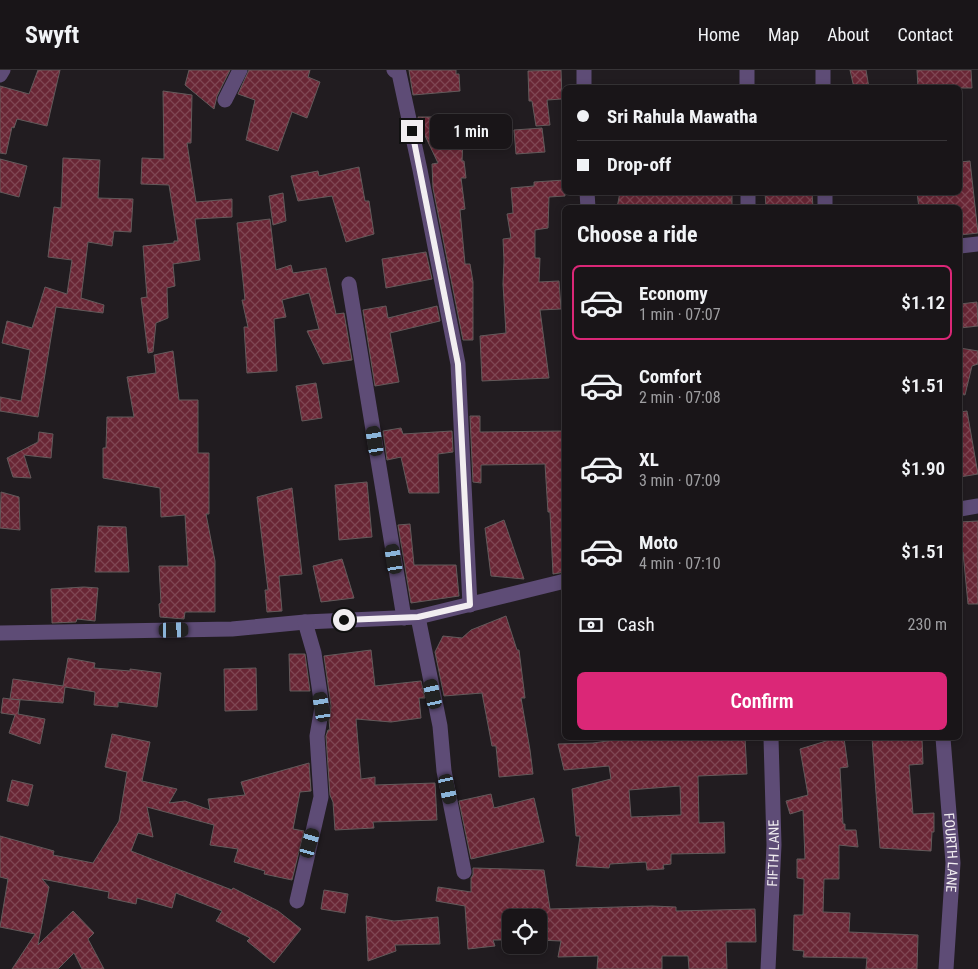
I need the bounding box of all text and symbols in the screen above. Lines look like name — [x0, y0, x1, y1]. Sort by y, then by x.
text: Swyft — [25, 21, 79, 49]
text: Home — [698, 24, 740, 45]
text: Map — [768, 24, 799, 45]
text: About — [827, 24, 869, 45]
text: Contact — [897, 24, 953, 45]
text: Sri Rahula Mawatha — [607, 105, 757, 128]
callout: 1 min — [430, 114, 512, 148]
route end — [401, 120, 423, 142]
text: 1 min — [453, 122, 489, 141]
text: Drop-off — [607, 153, 671, 176]
text: Choose a ride — [577, 222, 698, 247]
icon: car — [579, 280, 624, 325]
text: Economy — [639, 282, 708, 305]
text: $1.12 — [901, 291, 945, 314]
text: 1 min · 07:07 — [639, 305, 721, 324]
icon: car — [579, 363, 624, 408]
text: Comfort — [639, 365, 702, 388]
text: $1.51 — [901, 374, 945, 397]
text: 2 min · 07:08 — [639, 388, 721, 407]
car — [365, 425, 384, 457]
icon: car — [579, 446, 624, 491]
text: XL — [639, 448, 659, 471]
text: $1.90 — [901, 457, 945, 480]
text: 3 min · 07:09 — [639, 471, 721, 490]
icon: car — [579, 529, 624, 574]
text: Moto — [639, 531, 678, 554]
text: $1.51 — [901, 540, 945, 563]
car — [384, 543, 403, 575]
text: 4 min · 07:10 — [639, 554, 721, 573]
route start — [333, 609, 355, 631]
icon: cash — [577, 611, 605, 639]
text: Cash — [617, 613, 655, 636]
text: 230 m — [908, 615, 947, 634]
car — [158, 622, 189, 638]
button: Confirm — [577, 672, 947, 730]
car — [422, 678, 443, 710]
car — [312, 691, 331, 723]
car — [437, 773, 458, 805]
street label: FOURTH LANE — [941, 812, 961, 893]
street label: FIFTH LANE — [764, 819, 782, 887]
car — [298, 827, 321, 859]
map controls — [502, 909, 547, 954]
button: locate — [502, 909, 547, 954]

